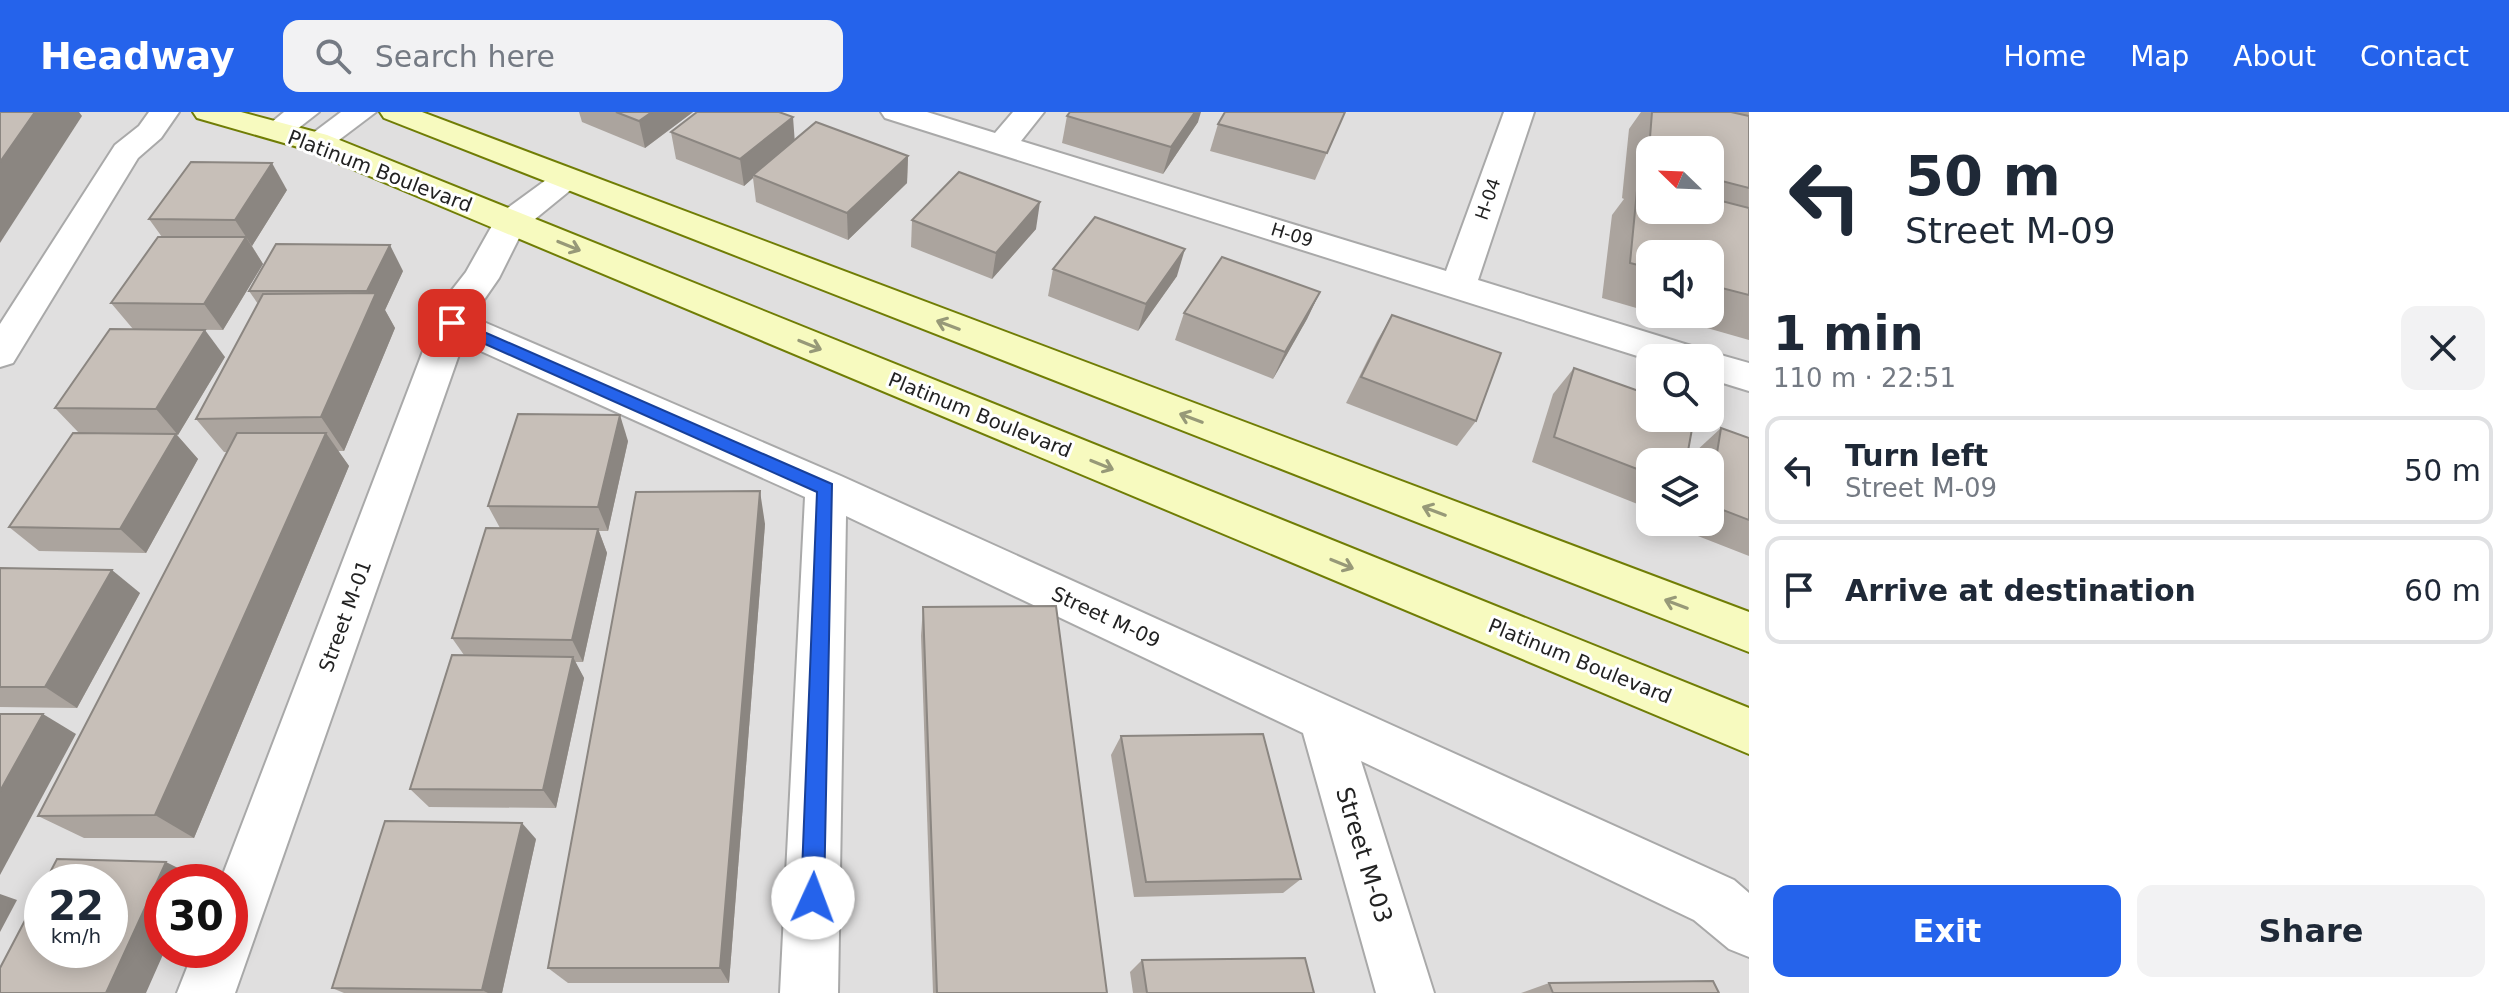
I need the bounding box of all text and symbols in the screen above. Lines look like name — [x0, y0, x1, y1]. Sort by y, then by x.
search box — [283, 20, 843, 92]
text: Headway — [40, 34, 235, 78]
icon: search — [311, 34, 355, 78]
text: Search here — [375, 39, 555, 74]
text: Home — [2003, 40, 2086, 73]
text: Map — [2130, 40, 2189, 73]
text: About — [2233, 40, 2316, 73]
text: Contact — [2360, 40, 2469, 73]
street label: Platinum Boulevard — [284, 125, 476, 217]
north arrow — [1636, 136, 1724, 224]
map controls — [1636, 136, 1724, 536]
text: 50 m — [1905, 143, 2061, 208]
icon: left — [1773, 144, 1877, 248]
street label: H-04 — [1471, 175, 1504, 223]
text: Street M-09 — [1905, 210, 2116, 251]
street label: H-09 — [1269, 218, 1316, 251]
one-way arrow — [556, 240, 581, 255]
button: sound — [1636, 240, 1724, 328]
pin — [418, 289, 486, 357]
icon: arrive — [430, 301, 474, 345]
text: 1 min — [1773, 305, 1924, 361]
button: close — [2401, 306, 2485, 390]
one-way arrow — [936, 317, 961, 331]
one-way arrow — [797, 339, 821, 353]
button: search — [1636, 344, 1724, 432]
text: 110 m · 22:51 — [1773, 363, 1956, 393]
street label: Platinum Boulevard — [885, 367, 1075, 463]
one-way arrow — [1179, 410, 1204, 424]
text: Turn left — [1845, 438, 1988, 473]
button: layers — [1636, 448, 1724, 536]
icon: left — [1777, 448, 1821, 492]
text: 50 m — [2404, 453, 2481, 488]
one-way arrow — [1089, 459, 1114, 473]
text: Street M-09 — [1845, 473, 1997, 503]
one-way arrow — [1422, 503, 1446, 517]
street label: Street M-01 — [314, 557, 376, 675]
one-way arrow — [1329, 558, 1354, 572]
icon: arrive — [1777, 568, 1821, 612]
text: Arrive at destination — [1845, 573, 2196, 608]
text: 60 m — [2404, 573, 2481, 608]
street label: Street M-09 — [1048, 581, 1164, 653]
one-way arrow — [1664, 596, 1689, 610]
street label: Platinum Boulevard — [1485, 613, 1675, 709]
street label: Street M-03 — [1330, 784, 1398, 926]
position arrow — [771, 856, 855, 940]
speed limit sign: 30 — [144, 864, 248, 968]
text: 22 — [48, 883, 104, 929]
button: Exit — [1773, 885, 2121, 977]
button: Share — [2137, 885, 2485, 977]
text: km/h — [51, 924, 101, 948]

